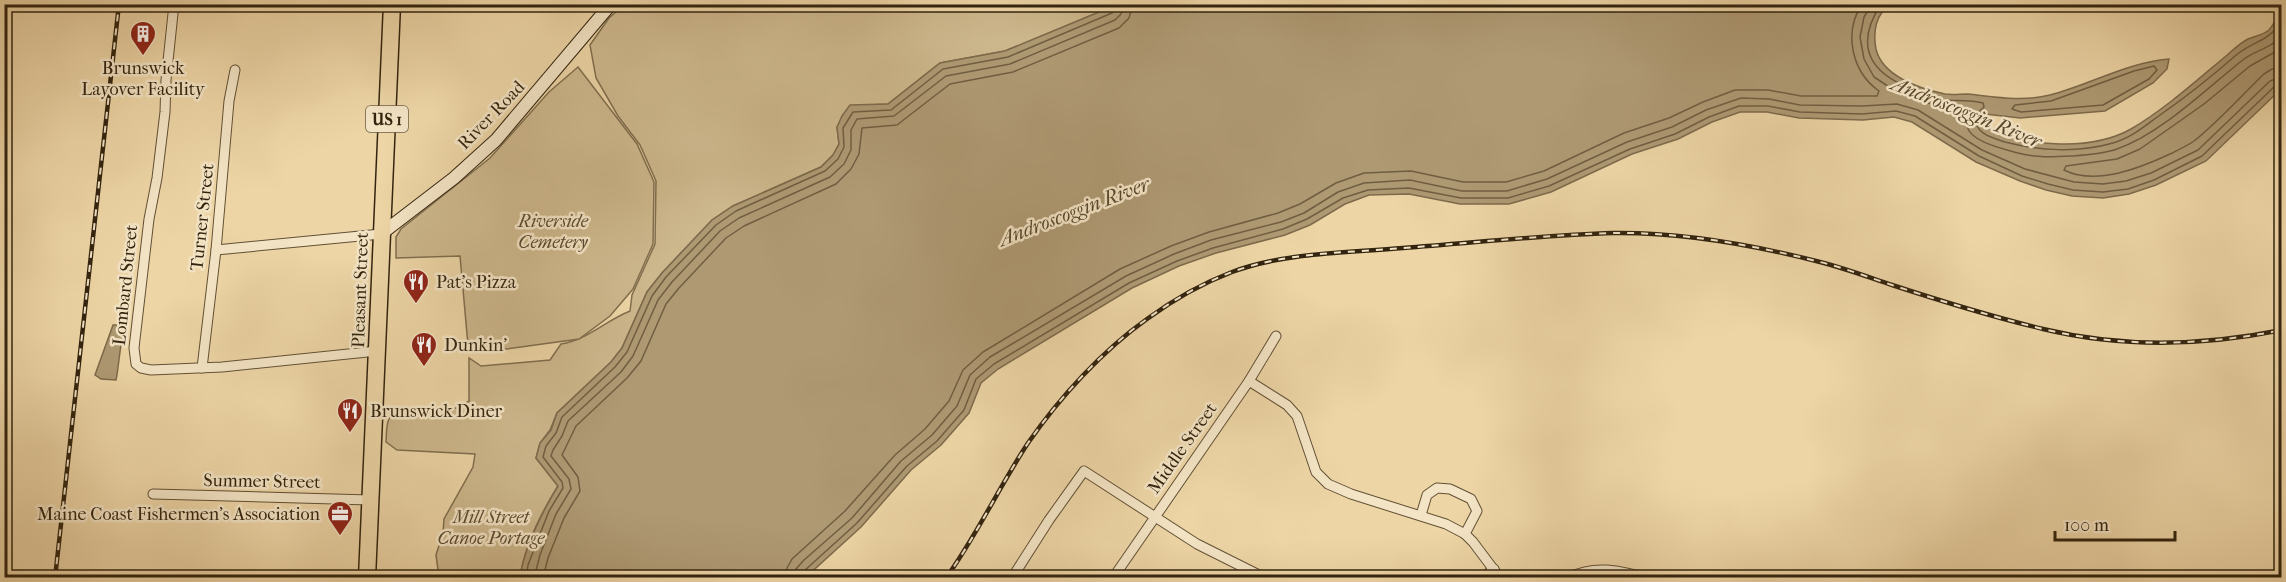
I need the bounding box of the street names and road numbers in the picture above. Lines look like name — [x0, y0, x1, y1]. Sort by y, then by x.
street label: River Road — [454, 77, 529, 154]
road number: US 1 — [366, 106, 408, 132]
street label: Turner Street — [186, 162, 219, 272]
street label: Lombard Street — [109, 223, 142, 346]
street label: Pleasant Street — [348, 231, 373, 348]
street label: Middle Street — [1143, 398, 1222, 498]
street label: Summer Street — [203, 470, 321, 493]

